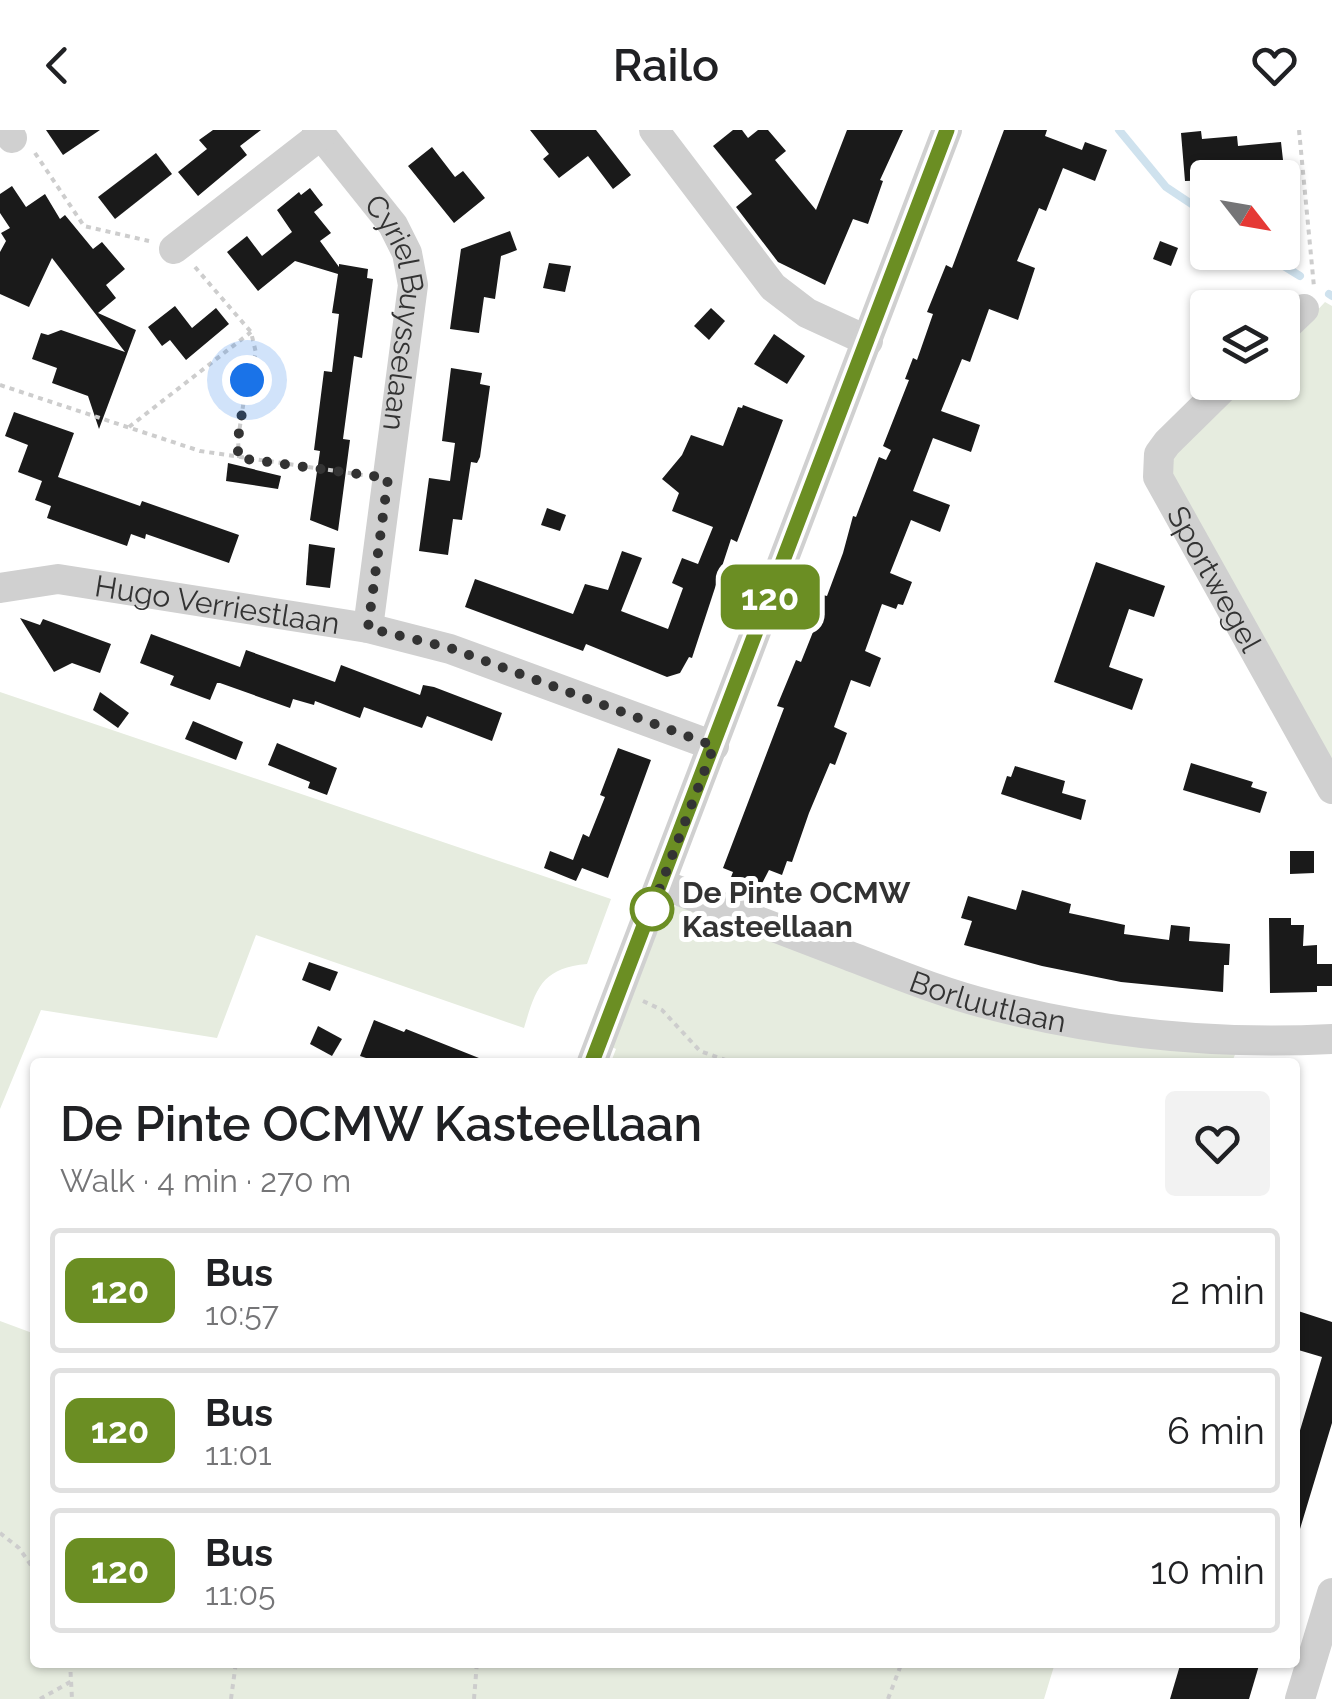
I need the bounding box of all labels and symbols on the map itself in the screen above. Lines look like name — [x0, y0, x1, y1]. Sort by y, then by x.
north arrow — [1190, 160, 1300, 270]
street label: Cyriel Buysselaan — [358, 187, 432, 433]
your location — [222, 355, 272, 405]
street label: Sportwegel — [1160, 500, 1270, 658]
line badge: 120 — [712, 564, 828, 630]
street label: Hugo Verriestlaan — [93, 568, 342, 641]
place label: De Pinte OCMW Kasteellaan — [682, 875, 911, 944]
marker: De Pinte OCMW Kasteellaan — [631, 888, 673, 930]
street label: Borluutlaan — [905, 963, 1069, 1039]

